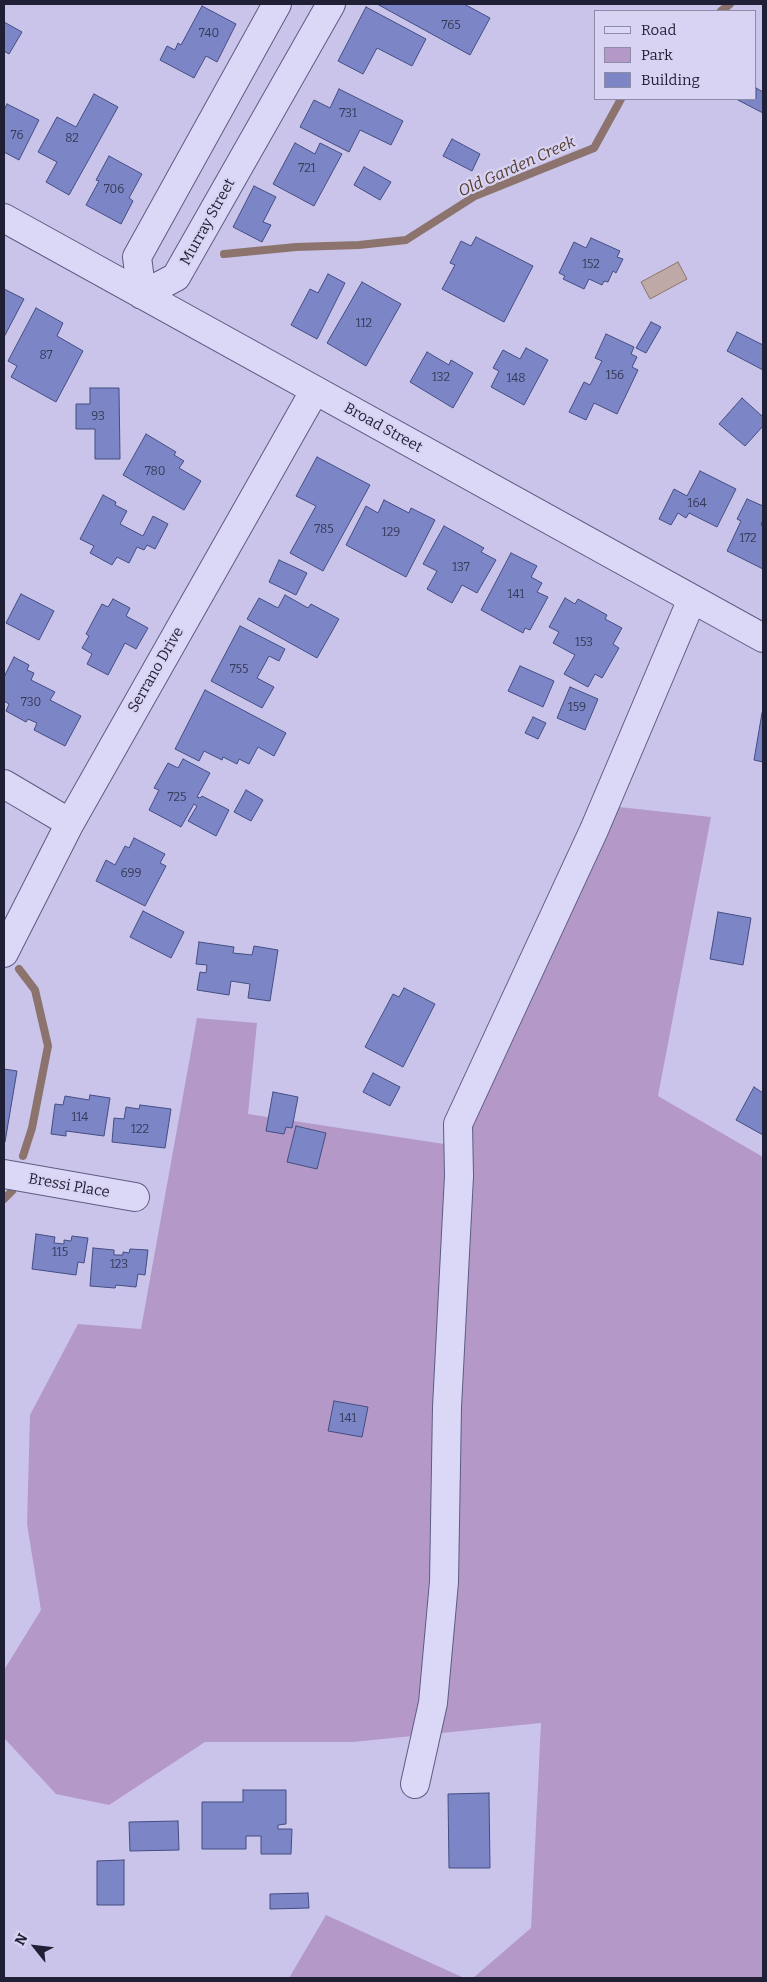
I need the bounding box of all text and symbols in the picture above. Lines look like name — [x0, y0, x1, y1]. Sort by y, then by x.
legend — [594, 10, 757, 100]
house number: 765 — [441, 19, 461, 33]
text: Road — [641, 21, 676, 39]
house number: 740 — [199, 27, 219, 41]
text: Park — [641, 46, 673, 64]
text: Building — [641, 71, 700, 89]
house number: 731 — [339, 107, 357, 121]
house number: 76 — [11, 129, 23, 143]
house number: 82 — [65, 132, 79, 146]
water label: Old Garden Creek — [456, 133, 578, 201]
house number: 721 — [298, 162, 316, 176]
street label: Murray Street — [177, 176, 239, 268]
house number: 706 — [104, 183, 124, 197]
house number: 152 — [582, 258, 600, 272]
house number: 112 — [356, 317, 372, 331]
house number: 87 — [39, 349, 53, 363]
house number: 156 — [606, 369, 624, 383]
house number: 132 — [432, 371, 450, 385]
house number: 148 — [506, 372, 526, 386]
street label: Broad Street — [341, 399, 425, 457]
house number: 93 — [91, 410, 105, 424]
house number: 780 — [145, 465, 165, 479]
house number: 164 — [688, 497, 706, 511]
house number: 785 — [314, 523, 334, 537]
house number: 129 — [382, 526, 400, 540]
house number: 172 — [739, 532, 757, 546]
house number: 137 — [452, 561, 470, 575]
house number: 141 — [508, 588, 524, 602]
street label: Serrano Drive — [124, 624, 188, 716]
house number: 153 — [575, 636, 593, 650]
house number: 755 — [230, 663, 248, 677]
house number: 730 — [21, 696, 41, 710]
house number: 159 — [568, 701, 586, 715]
house number: 725 — [168, 791, 186, 805]
house number: 699 — [120, 867, 142, 881]
house number: 114 — [72, 1111, 88, 1125]
house number: 122 — [131, 1123, 149, 1137]
street label: Bressi Place — [27, 1170, 111, 1202]
house number: 115 — [52, 1246, 68, 1260]
house number: 123 — [110, 1258, 128, 1272]
house number: 141 — [340, 1412, 356, 1426]
north arrow — [10, 1922, 60, 1972]
text: N — [11, 1931, 31, 1948]

